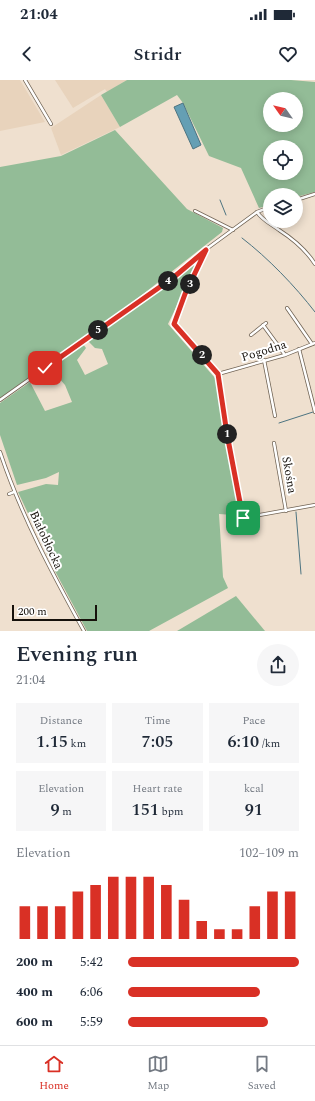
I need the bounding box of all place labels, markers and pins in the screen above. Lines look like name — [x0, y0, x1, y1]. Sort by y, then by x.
pin: 4 — [158, 271, 178, 291]
pin: 3 — [180, 274, 200, 294]
pin: 5 — [88, 320, 108, 340]
pin: 2 — [192, 345, 212, 365]
pin — [28, 351, 62, 385]
pin: 1 — [217, 424, 237, 444]
pin — [226, 501, 260, 535]

